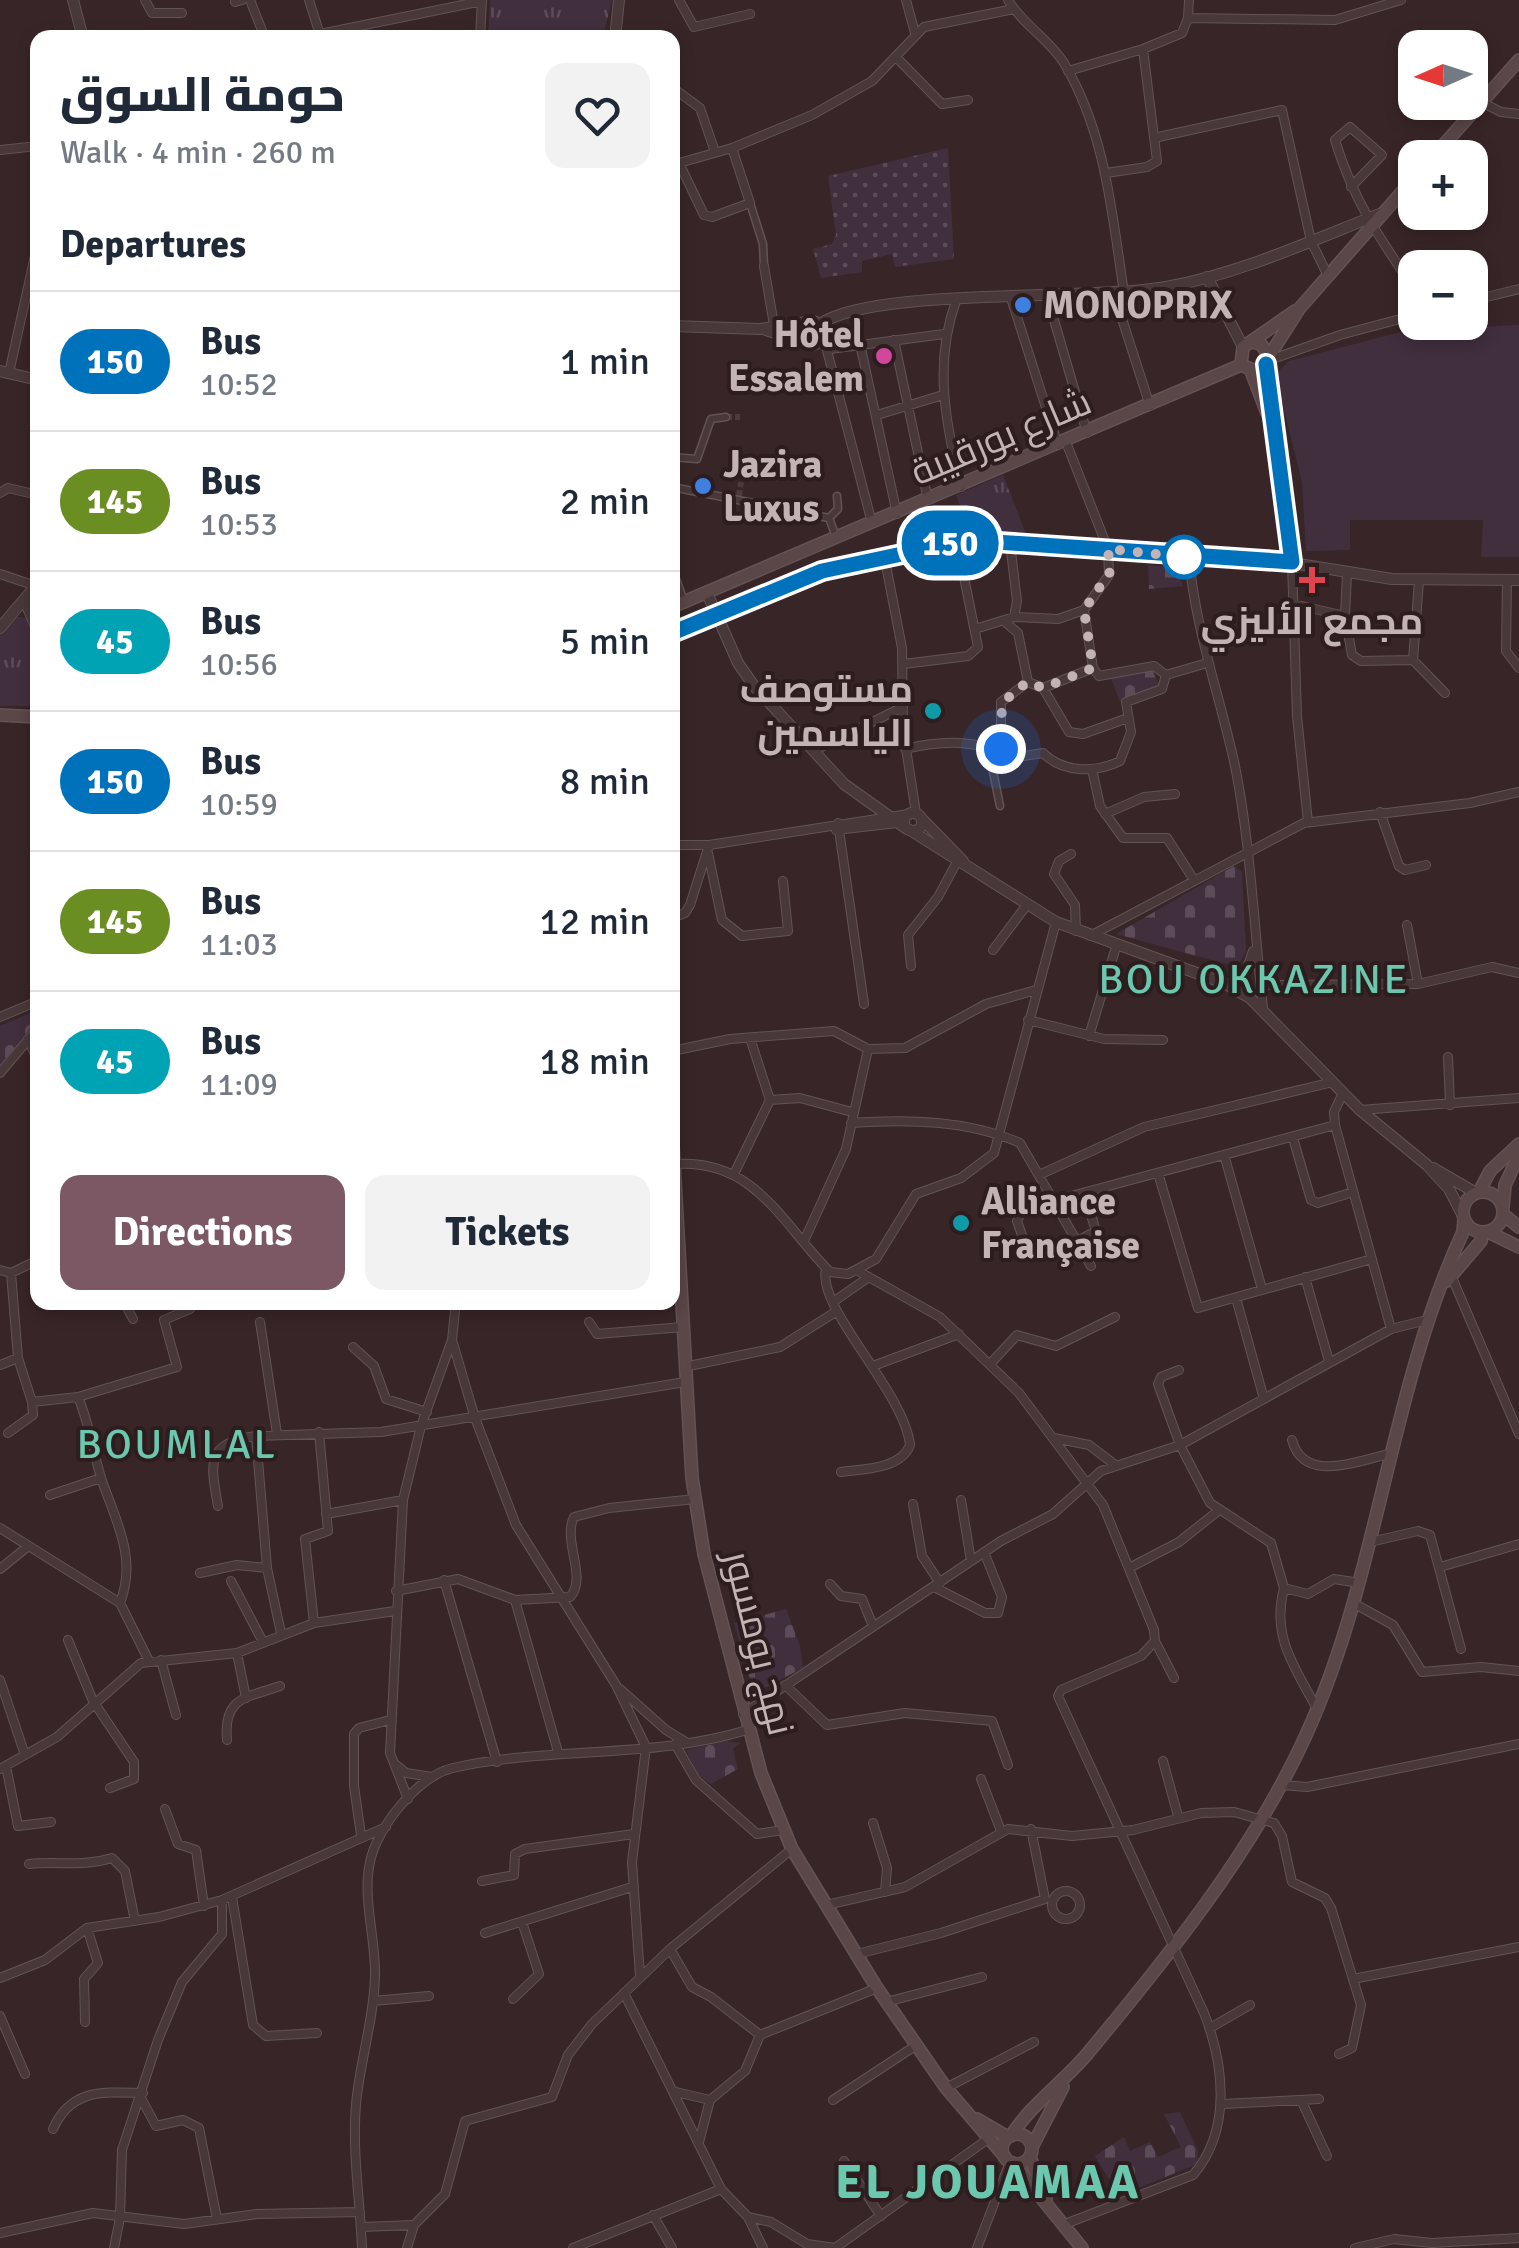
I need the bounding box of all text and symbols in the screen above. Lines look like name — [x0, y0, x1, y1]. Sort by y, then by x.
north arrow — [1398, 30, 1488, 120]
map controls — [1398, 30, 1488, 340]
button: heart — [545, 63, 650, 168]
text: حومة السوق — [60, 66, 345, 125]
text: Walk · 4 min · 260 m — [60, 133, 336, 172]
button: + — [1398, 140, 1488, 230]
text: Departures — [60, 221, 246, 268]
button: − — [1398, 250, 1488, 340]
place label: MONOPRIX — [1043, 282, 1233, 329]
marker: MONOPRIX — [1012, 294, 1034, 316]
place label: Hôtel Essalem — [728, 311, 864, 402]
text: Bus — [200, 318, 261, 365]
text: 1 min — [560, 338, 650, 385]
text: 150 — [87, 340, 143, 383]
marker: Hôtel Essalem — [873, 345, 895, 367]
text: 10:52 — [200, 365, 278, 404]
street label: شارع بورقيبة — [904, 378, 1099, 497]
place label: Jazira Luxus — [723, 441, 822, 532]
text: Bus — [200, 458, 261, 505]
marker: Jazira Luxus — [692, 475, 714, 497]
text: 2 min — [560, 478, 650, 525]
text: 145 — [87, 480, 143, 523]
text: 10:53 — [200, 505, 278, 544]
line badge: 150 — [892, 510, 1008, 576]
text: 150 — [922, 522, 978, 565]
unlabelled marker — [1163, 536, 1205, 578]
marker: مجمع الأليزي — [1299, 567, 1325, 593]
text: Bus — [200, 598, 261, 645]
place label: مجمع الأليزي — [1201, 598, 1423, 652]
text: 5 min — [560, 618, 650, 665]
text: 45 — [96, 620, 134, 663]
text: 10:56 — [200, 645, 278, 684]
place label: مستوصف الياسمين — [740, 666, 913, 757]
marker: مستوصف الياسمين — [922, 700, 944, 722]
your location — [976, 724, 1026, 774]
text: Bus — [200, 738, 261, 785]
text: 8 min — [560, 758, 650, 805]
text: 150 — [87, 760, 143, 803]
text: 10:59 — [200, 785, 278, 824]
text: Bus — [200, 878, 261, 925]
text: 12 min — [539, 898, 650, 945]
text: 145 — [87, 900, 143, 943]
text: 11:03 — [200, 925, 278, 964]
district label: BOU OKKAZINE — [1098, 954, 1410, 1005]
text: Bus — [200, 1018, 261, 1065]
text: 18 min — [539, 1038, 650, 1085]
text: 45 — [96, 1040, 134, 1083]
text: 11:09 — [200, 1065, 278, 1104]
button: Directions — [60, 1175, 345, 1290]
button: Tickets — [365, 1175, 650, 1290]
place label: Alliance Française — [981, 1178, 1140, 1269]
marker: Alliance Française — [950, 1212, 972, 1234]
district label: BOUMLAL — [77, 1419, 277, 1470]
street label: نهج بومسور — [712, 1544, 805, 1740]
district label: EL JOUAMAA — [835, 2153, 1141, 2212]

